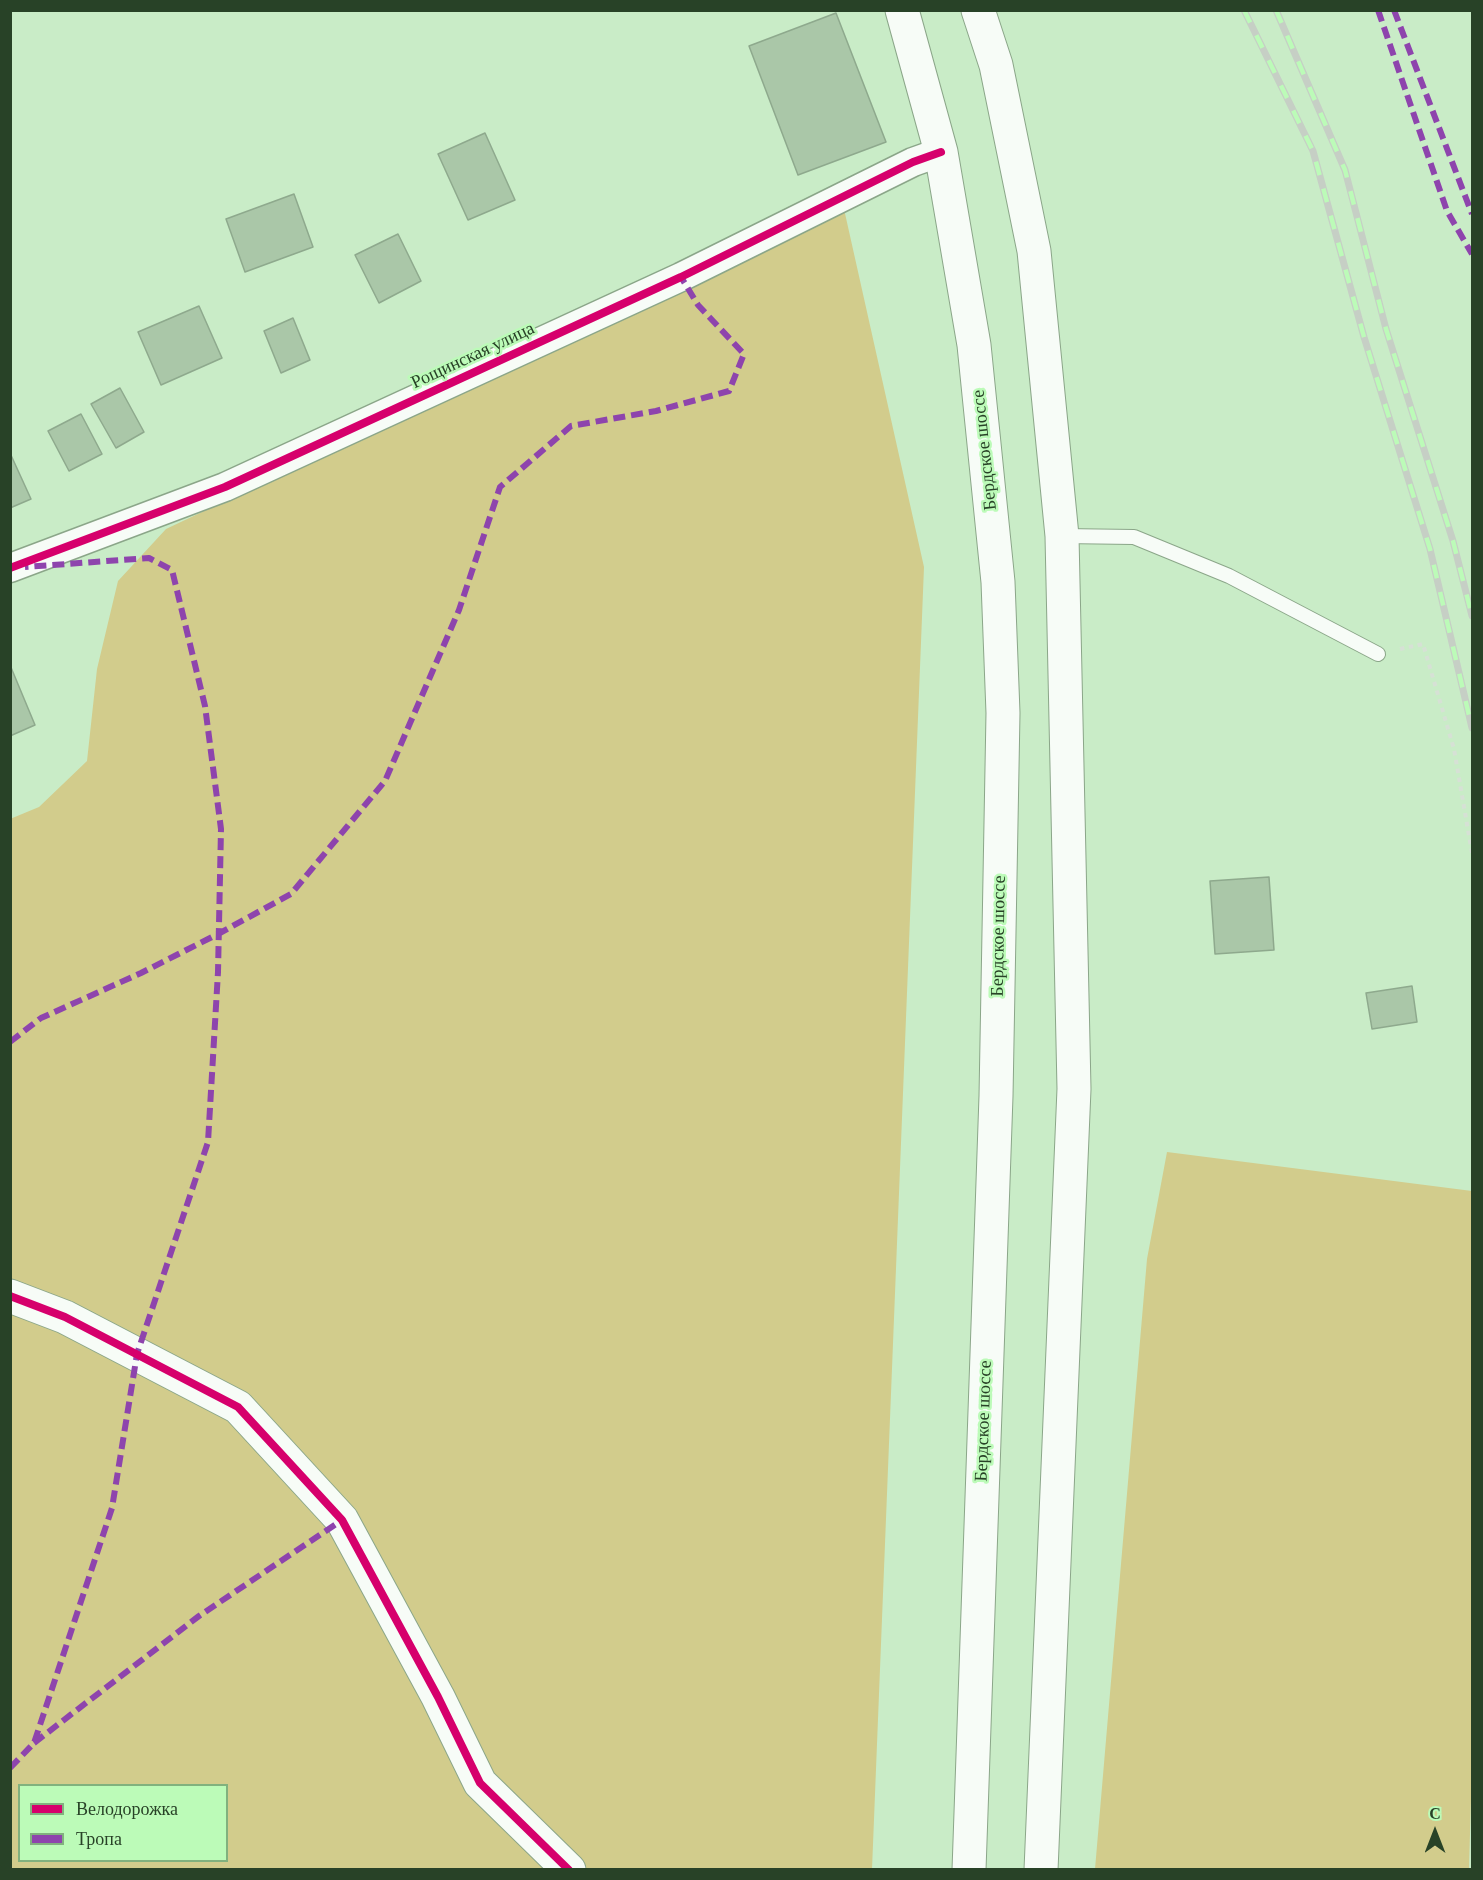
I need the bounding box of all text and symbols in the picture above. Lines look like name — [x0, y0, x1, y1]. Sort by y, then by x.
street label: Рощинская улица — [408, 318, 538, 394]
street label: Бердское шоссе — [968, 389, 1002, 511]
street label: Бердское шоссе — [987, 875, 1011, 997]
street label: Бердское шоссе — [971, 1360, 997, 1482]
legend — [18, 1784, 228, 1862]
text: Велодорожка — [76, 1799, 178, 1819]
north arrow — [1405, 1802, 1465, 1862]
text: С — [1429, 1805, 1441, 1822]
text: Тропа — [76, 1829, 122, 1849]

